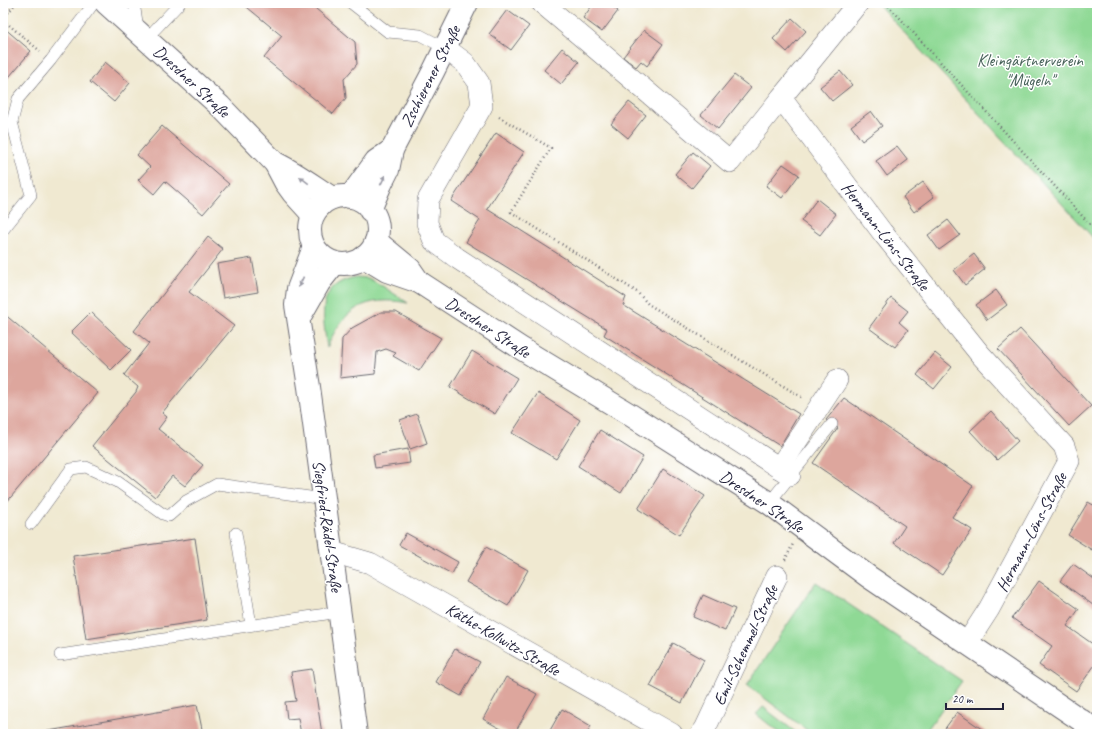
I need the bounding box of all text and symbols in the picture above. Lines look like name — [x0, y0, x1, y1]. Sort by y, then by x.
street label: Zschierener Straße — [396, 21, 466, 130]
street label: Dresdner Straße — [149, 41, 235, 123]
park label: Kleingärtnerverein "Mügeln" — [977, 50, 1084, 91]
one-way arrow — [380, 174, 386, 186]
one-way arrow — [298, 176, 309, 184]
street label: Hermann-Löns-Straße — [837, 178, 935, 296]
one-way arrow — [298, 276, 304, 287]
street label: Dresdner Straße — [441, 292, 535, 363]
street label: Siegfried-Rädel-Straße — [308, 459, 347, 595]
street label: Dresdner Straße — [716, 466, 809, 538]
street label: Hermann-Löns-Straße — [991, 468, 1072, 595]
street label: Emil-Schemmel-Straße — [708, 580, 783, 709]
street label: Käthe-Kollwitz-Straße — [442, 598, 565, 681]
scale bar — [946, 685, 1003, 711]
text: 20 m — [952, 691, 974, 707]

